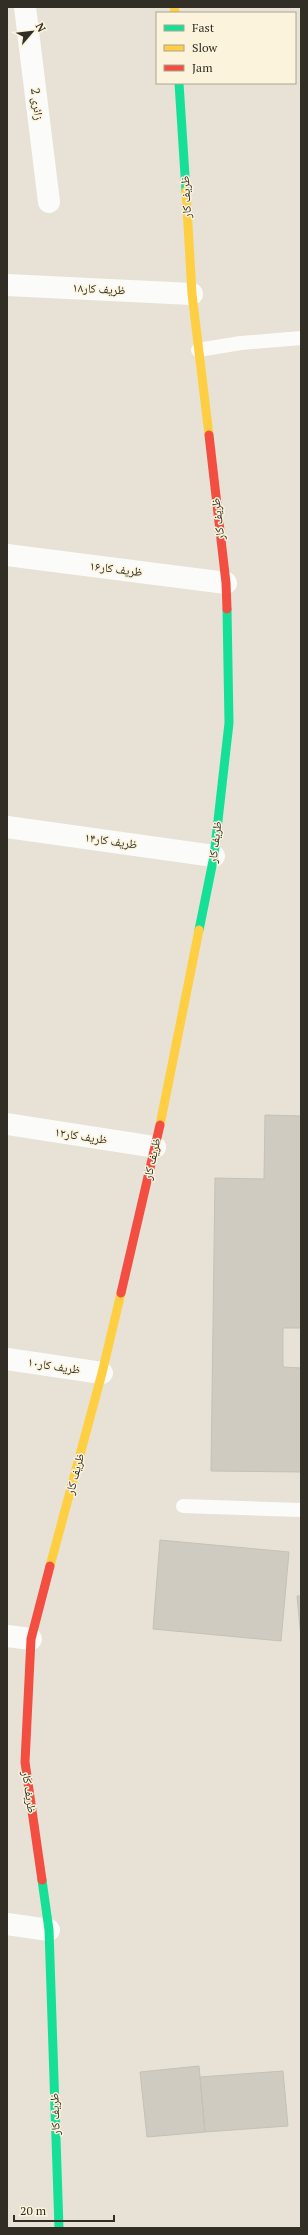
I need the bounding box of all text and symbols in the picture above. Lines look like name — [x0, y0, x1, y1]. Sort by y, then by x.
north arrow — [12, 12, 52, 52]
legend — [156, 12, 296, 84]
text: N — [33, 20, 49, 35]
text: Fast — [192, 20, 215, 35]
text: Slow — [192, 40, 218, 55]
text: Jam — [192, 60, 213, 75]
street label: زائری 2 — [28, 87, 47, 121]
street label: ظریف کار — [177, 175, 194, 220]
street label: ظریف کار۱۸ — [72, 280, 126, 298]
street label: ظریف کار — [207, 497, 228, 542]
street label: ظریف کار۱۶ — [89, 558, 143, 579]
street label: ظریف کار — [204, 820, 225, 865]
street label: ظریف کار۱۴ — [84, 829, 138, 852]
street label: ظریف کار۱۲ — [54, 1124, 109, 1147]
street label: ظریف کار — [139, 1137, 164, 1182]
street label: ظریف کار۱۰ — [27, 1354, 82, 1377]
street label: ظریف کار — [62, 1451, 87, 1497]
street label: ظریف کار — [19, 1769, 40, 1814]
street label: ظریف کار — [46, 2093, 63, 2136]
scale bar — [14, 2197, 114, 2223]
text: 20 m — [20, 2203, 47, 2218]

